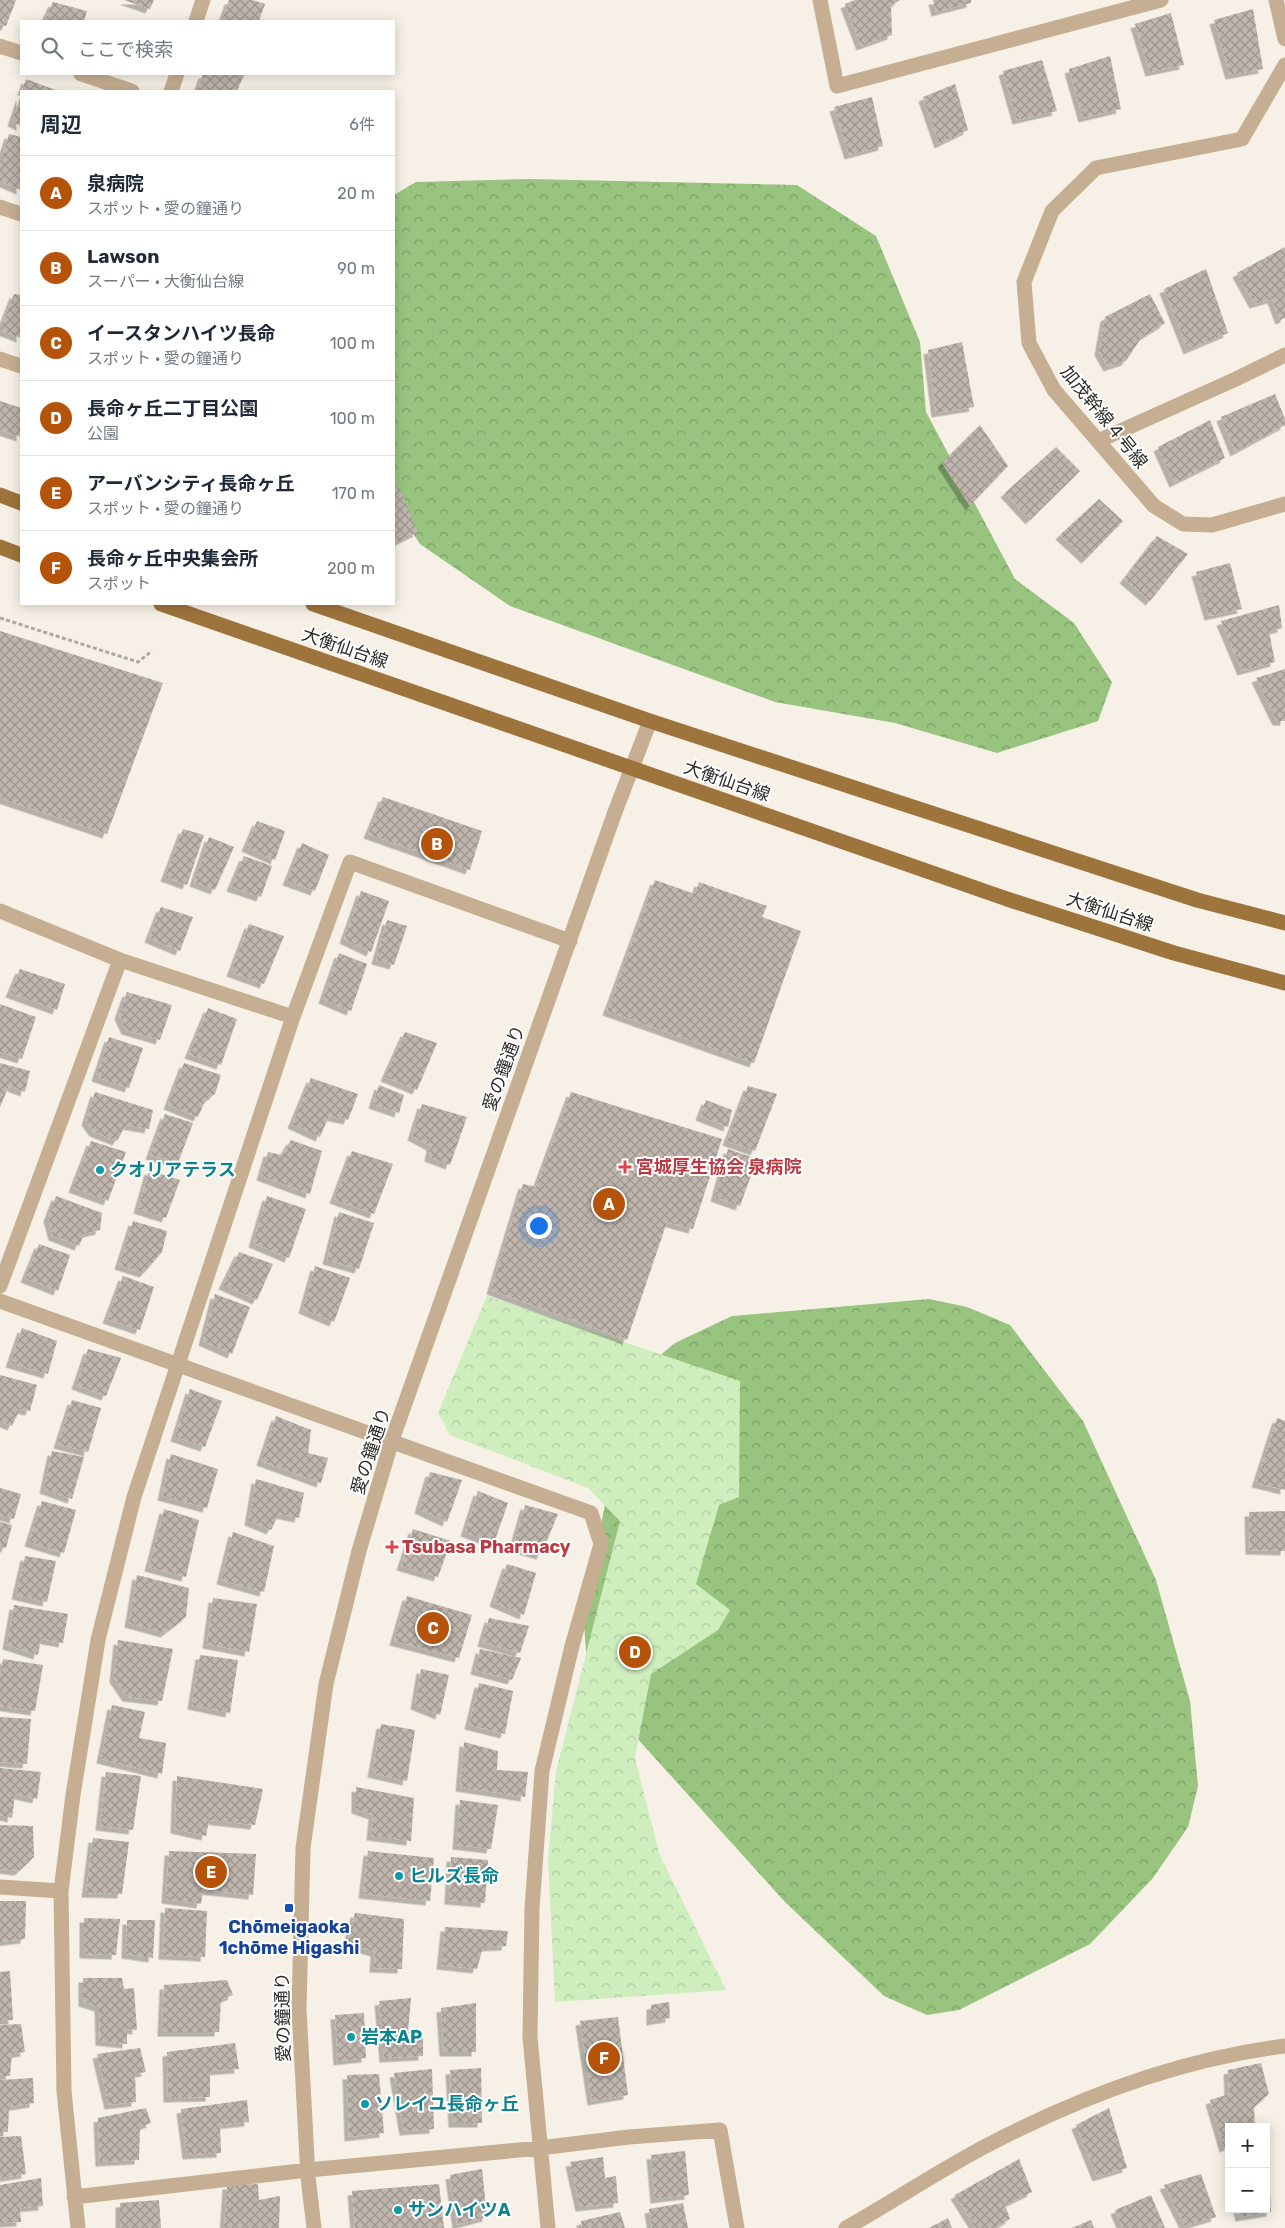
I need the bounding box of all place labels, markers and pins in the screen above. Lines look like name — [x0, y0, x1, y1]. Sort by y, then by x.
pin: B — [421, 825, 453, 863]
place label: 宮城厚生協会 泉病院 — [636, 1156, 802, 1178]
place label: クオリアテラス — [110, 1159, 236, 1181]
marker: 宮城厚生協会 泉病院 — [618, 1160, 632, 1174]
marker: クオリアテラス — [94, 1164, 106, 1176]
pin: A — [593, 1185, 625, 1223]
place label: Tsubasa Pharmacy — [402, 1536, 571, 1558]
marker: Tsubasa Pharmacy — [386, 1541, 398, 1553]
pin: C — [417, 1609, 449, 1647]
pin: D — [619, 1633, 651, 1671]
pin: E — [195, 1853, 227, 1891]
place label: ヒルズ長命 — [409, 1865, 499, 1887]
marker: ヒルズ長命 — [393, 1870, 405, 1882]
marker: Chōmeigaoka 1chōme Higashi — [283, 1902, 295, 1914]
place label: Chōmeigaoka 1chōme Higashi — [219, 1916, 359, 1959]
place label: 岩本AP — [361, 2026, 422, 2048]
marker: 岩本AP — [345, 2031, 357, 2043]
pin: F — [588, 2039, 620, 2077]
place label: ソレイユ長命ヶ丘 — [375, 2093, 519, 2115]
marker: ソレイユ長命ヶ丘 — [359, 2098, 371, 2110]
place label: サンハイツA — [408, 2199, 511, 2221]
marker: サンハイツA — [392, 2204, 404, 2216]

